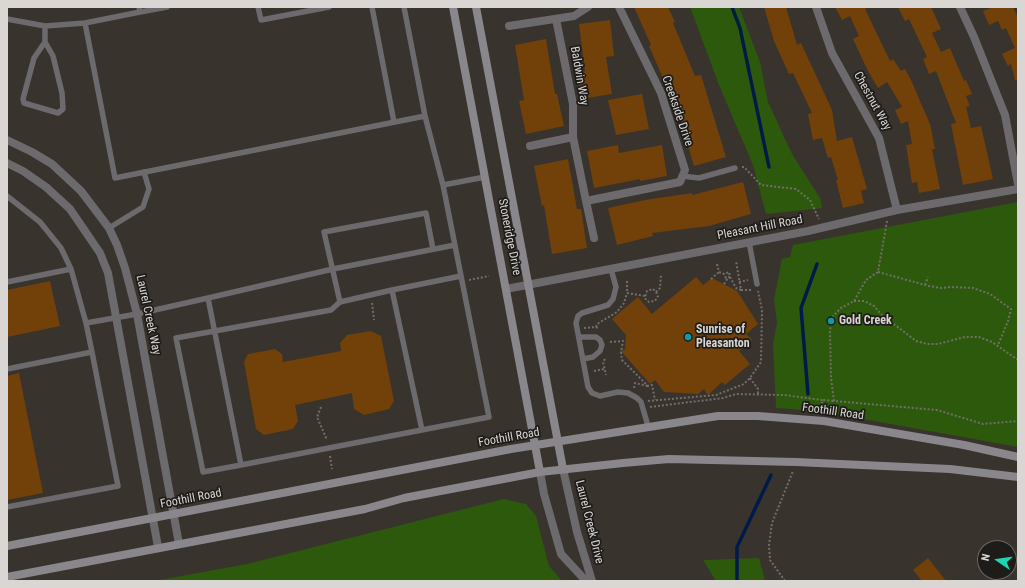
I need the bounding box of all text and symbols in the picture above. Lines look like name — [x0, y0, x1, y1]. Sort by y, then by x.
street label: Baldwin Way — [567, 45, 591, 107]
street label: Chestnut Way — [850, 69, 894, 133]
street label: Creekside Drive — [658, 74, 696, 148]
street label: Stoneridge Drive — [495, 197, 523, 277]
street label: Pleasant Hill Road — [716, 213, 804, 243]
street label: Laurel Creek Way — [133, 274, 163, 356]
place label: Gold Creek — [839, 314, 892, 328]
marker: Gold Creek — [826, 316, 836, 326]
place label: Sunrise of Pleasanton — [696, 323, 750, 351]
marker: Sunrise of Pleasanton — [683, 332, 693, 342]
street label: Foothill Road — [801, 401, 865, 423]
street label: Foothill Road — [477, 426, 541, 450]
street label: Laurel Creek Drive — [572, 479, 606, 565]
street label: Foothill Road — [159, 486, 223, 512]
north arrow — [977, 540, 1017, 580]
text: N — [979, 553, 993, 562]

